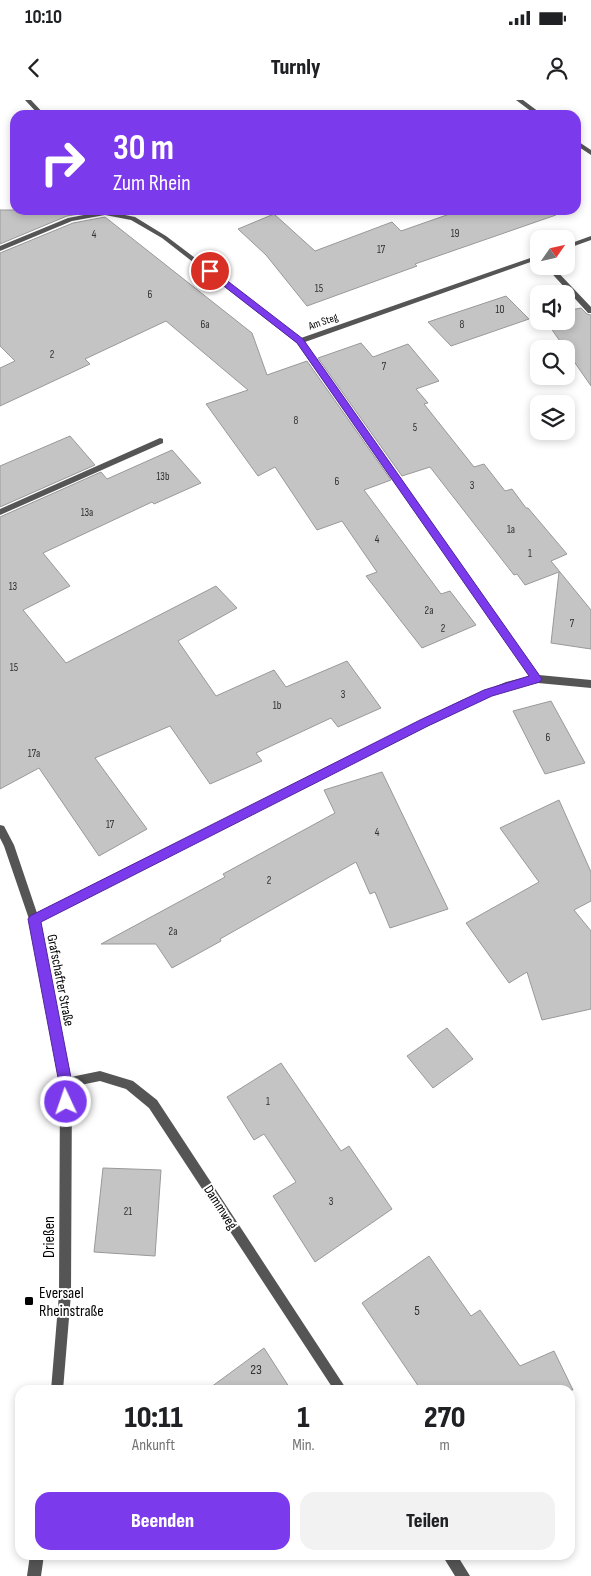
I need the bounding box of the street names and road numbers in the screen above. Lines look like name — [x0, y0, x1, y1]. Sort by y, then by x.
street label: Am Steg — [306, 310, 340, 333]
street label: Grafschafter Straße — [43, 933, 78, 1027]
street label: Dammweg — [200, 1182, 241, 1233]
street label: Drießen — [40, 1216, 59, 1258]

